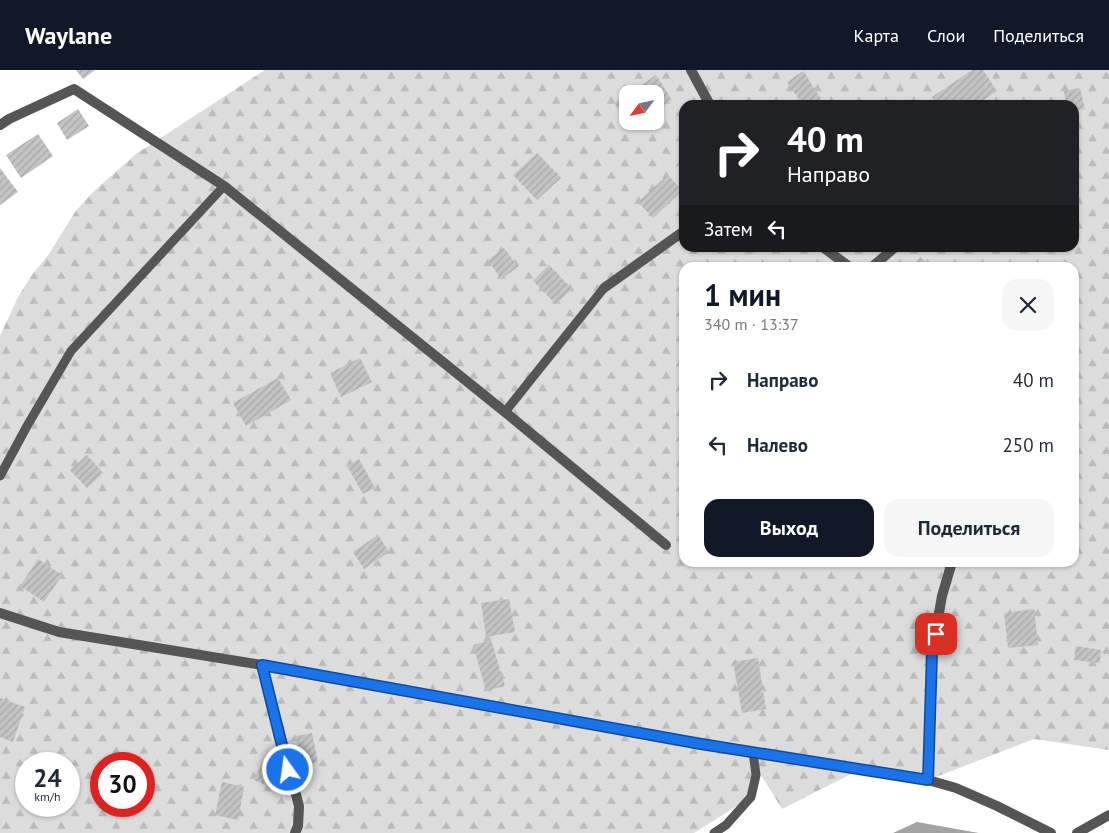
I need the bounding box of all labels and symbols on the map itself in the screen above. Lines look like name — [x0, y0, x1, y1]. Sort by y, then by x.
north arrow — [619, 85, 664, 130]
pin — [915, 613, 957, 655]
position arrow — [261, 743, 313, 795]
speed limit sign: 30 — [90, 752, 155, 817]

